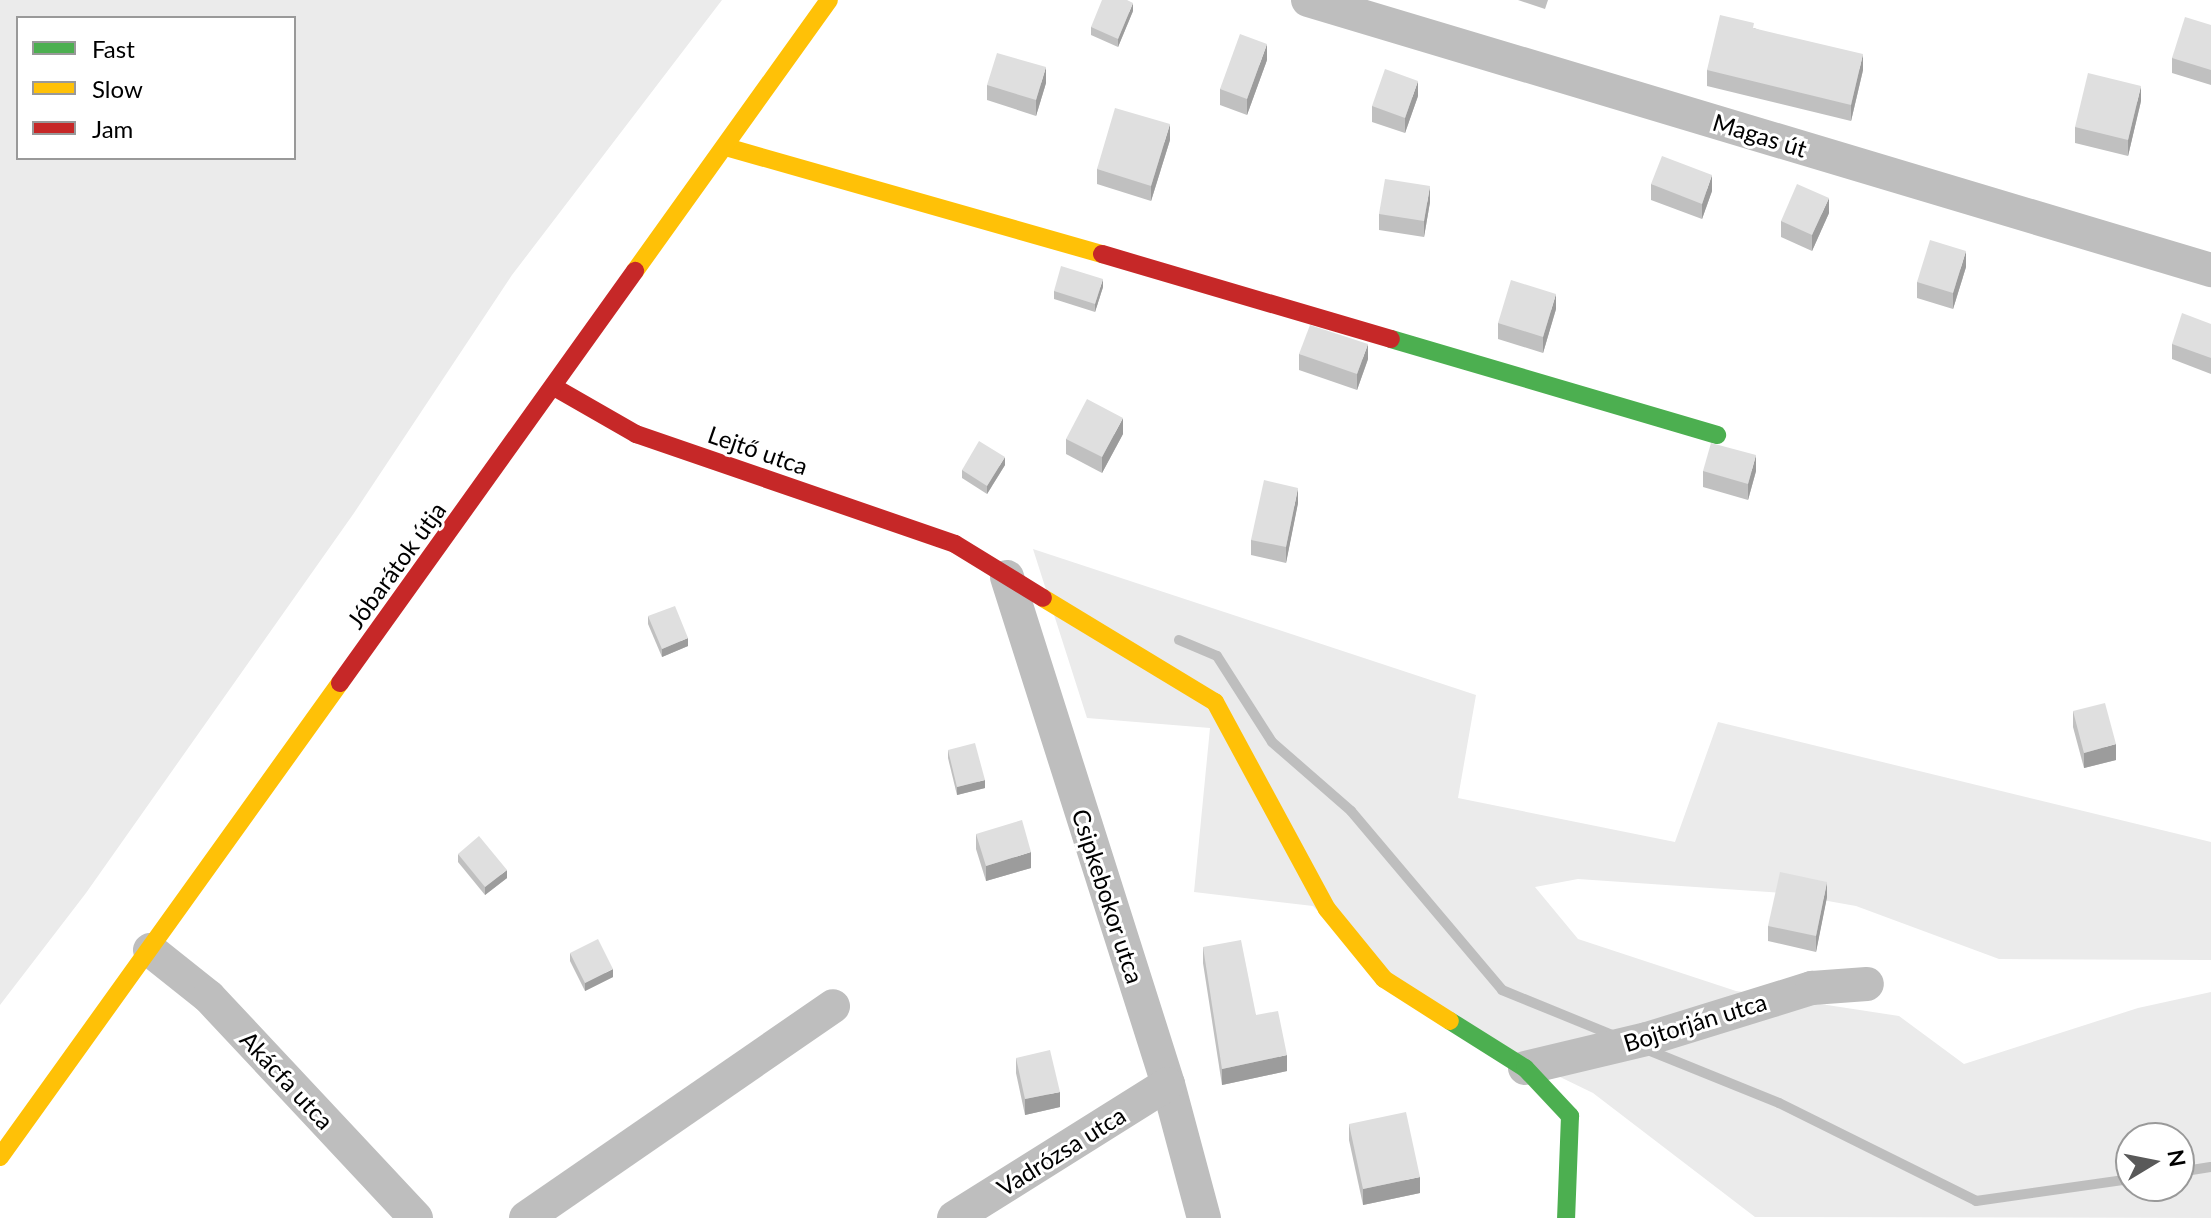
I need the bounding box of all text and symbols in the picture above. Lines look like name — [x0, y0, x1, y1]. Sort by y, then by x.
legend — [16, 16, 296, 160]
text: Fast — [92, 34, 135, 63]
text: Slow — [92, 74, 143, 103]
street label: Magas út — [1710, 107, 1810, 163]
text: Jam — [92, 114, 133, 143]
street label: Lejtő utca — [704, 420, 812, 480]
street label: Jóbarátok útja — [341, 496, 451, 634]
street label: Csipkebokor utca — [1066, 805, 1150, 987]
street label: Bojtorján utca — [1620, 987, 1770, 1057]
street label: Akácfa utca — [234, 1025, 340, 1135]
street label: Vadrózsa utca — [991, 1100, 1131, 1202]
north arrow — [2115, 1122, 2195, 1202]
text: N — [2162, 1147, 2192, 1169]

